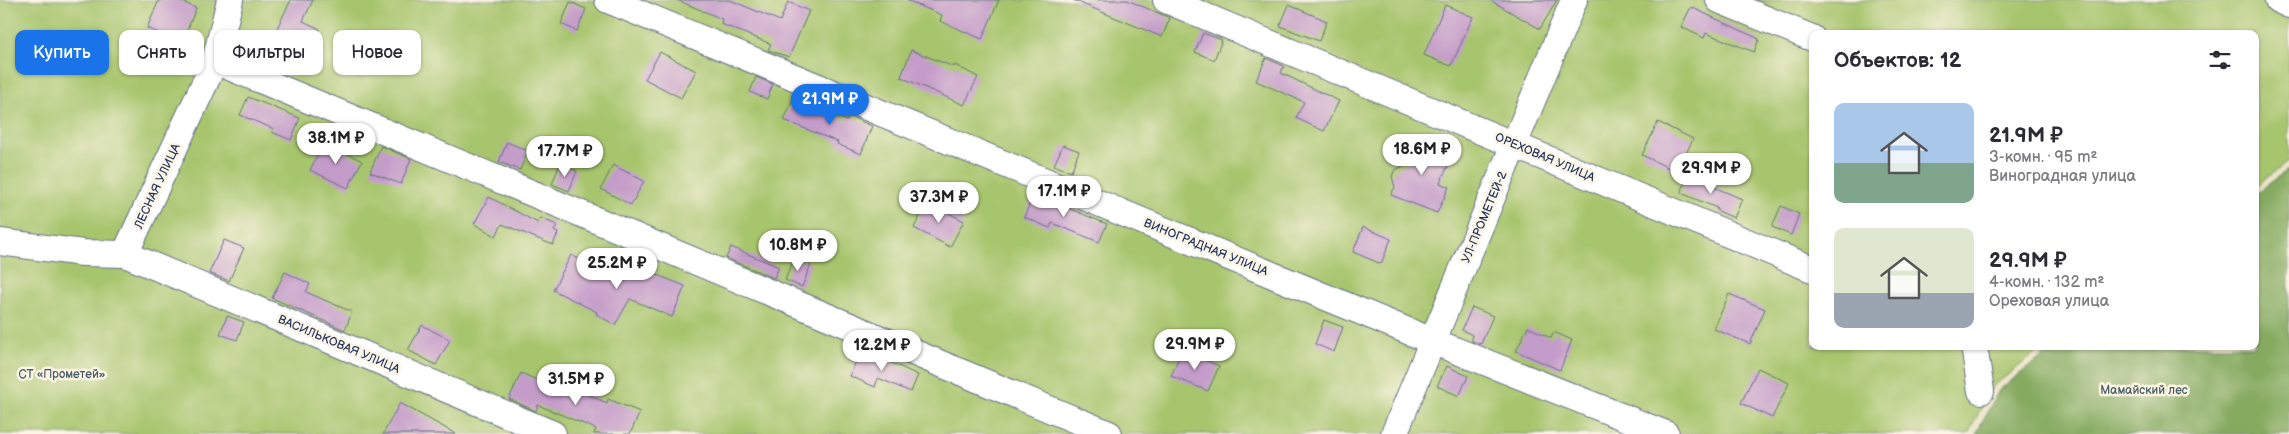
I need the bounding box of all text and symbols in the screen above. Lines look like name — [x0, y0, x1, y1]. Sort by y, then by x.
chip: Купить — [15, 30, 109, 75]
chip: Снять — [119, 30, 204, 75]
chip: Фильтры — [214, 30, 323, 75]
chip: Новое — [333, 30, 421, 75]
icon: filters — [2206, 46, 2234, 74]
text: Объектов: 12 — [1834, 48, 1961, 73]
pin: 21.9M ₽ — [784, 84, 876, 126]
text: 21.9M ₽ — [802, 90, 858, 109]
pin: 38.1M ₽ — [290, 122, 382, 165]
icon: home — [1874, 123, 1934, 183]
text: 21.9M ₽ — [1989, 123, 2063, 148]
text: 38.1M ₽ — [308, 129, 364, 148]
street label: ОРЕХОВАЯ УЛИЦА — [1493, 130, 1598, 186]
pin: 18.6M ₽ — [1376, 134, 1468, 176]
pin: 17.7M ₽ — [519, 136, 611, 178]
text: 18.6M ₽ — [1394, 140, 1451, 159]
street label: ЛЕСНАЯ УЛИЦА — [131, 141, 184, 232]
text: 17.7M ₽ — [537, 142, 593, 161]
text: 3-комн. · 95 m² — [1989, 148, 2097, 167]
pin: 29.9M ₽ — [1665, 152, 1757, 195]
text: 29.9M ₽ — [1681, 159, 1741, 178]
text: Виноградная улица — [1989, 167, 2136, 186]
street label: УЛ-ПРОМЕТЕЙ-2 — [1458, 169, 1511, 265]
pin: 17.1M ₽ — [1018, 176, 1110, 218]
pin: 37.3M ₽ — [893, 182, 985, 224]
text: 17.1M ₽ — [1037, 182, 1091, 201]
text: 37.3M ₽ — [910, 188, 968, 207]
street label: ВИНОГРАДНАЯ УЛИЦА — [1142, 216, 1271, 280]
pin: 10.8M ₽ — [752, 230, 844, 272]
text: 10.8M ₽ — [769, 236, 827, 255]
pin: 25.2M ₽ — [571, 248, 663, 290]
icon: home — [1874, 248, 1934, 308]
text: 29.9M ₽ — [1989, 248, 2067, 273]
text: 25.2M ₽ — [587, 254, 647, 273]
text: 4-комн. · 132 m² — [1989, 273, 2104, 292]
text: Ореховая улица — [1989, 292, 2109, 311]
street label: ВАСИЛЬКОВАЯ УЛИЦА — [276, 312, 403, 377]
pin: 29.9M ₽ — [1149, 328, 1241, 371]
pin: 12.2M ₽ — [836, 330, 928, 372]
text: 29.9M ₽ — [1165, 335, 1225, 354]
text: 12.2M ₽ — [854, 336, 910, 355]
pin: 31.5M ₽ — [530, 364, 622, 406]
park label: СТ «Прометей» — [18, 367, 106, 382]
text: 31.5M ₽ — [548, 370, 604, 389]
park label: Мамайский лес — [2100, 383, 2188, 398]

